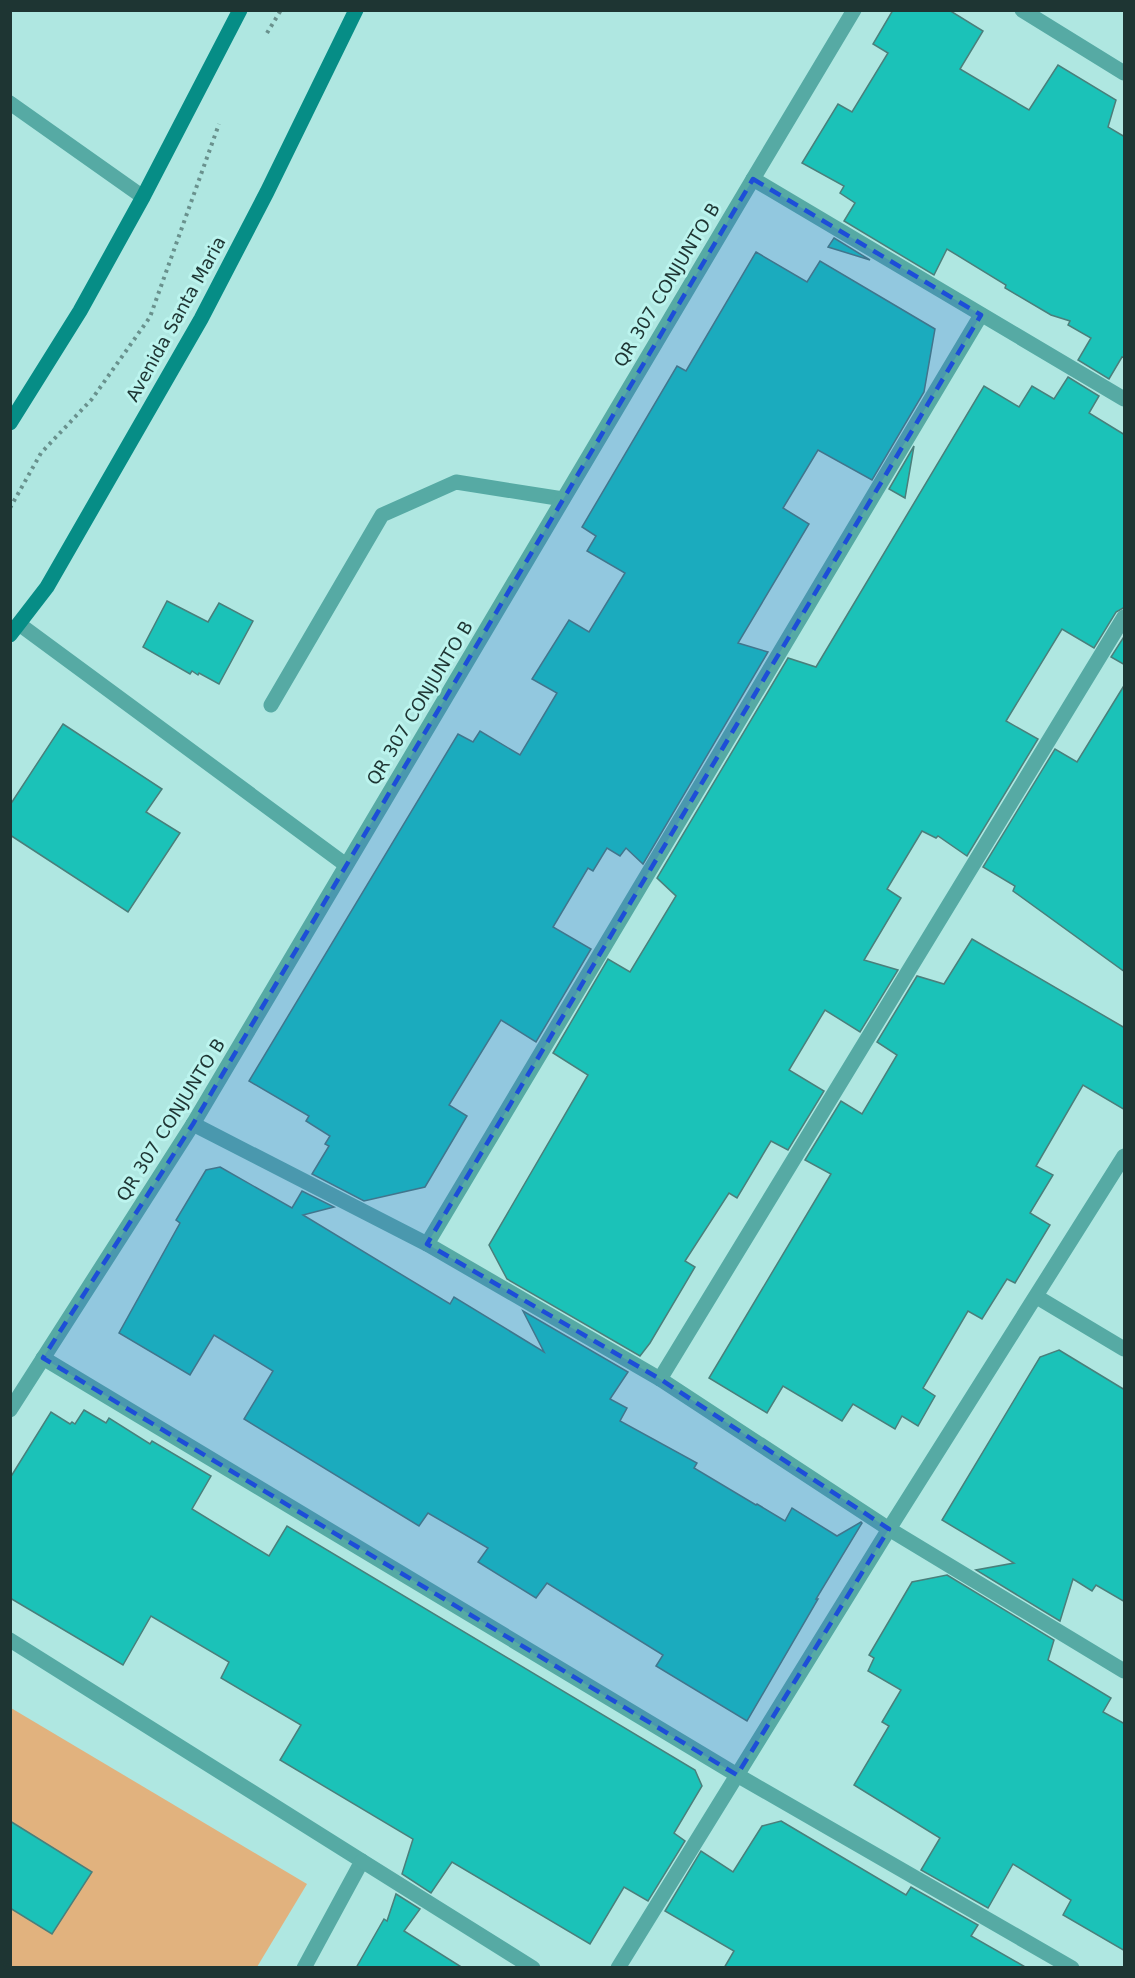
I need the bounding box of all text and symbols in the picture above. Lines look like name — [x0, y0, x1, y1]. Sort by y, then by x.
street label: QR 307 CONJUNTO B — [609, 199, 724, 371]
street label: Avenida Santa Maria — [121, 233, 230, 405]
street label: QR 307 CONJUNTO B — [362, 617, 477, 789]
street label: QR 307 CONJUNTO B — [112, 1035, 229, 1205]

